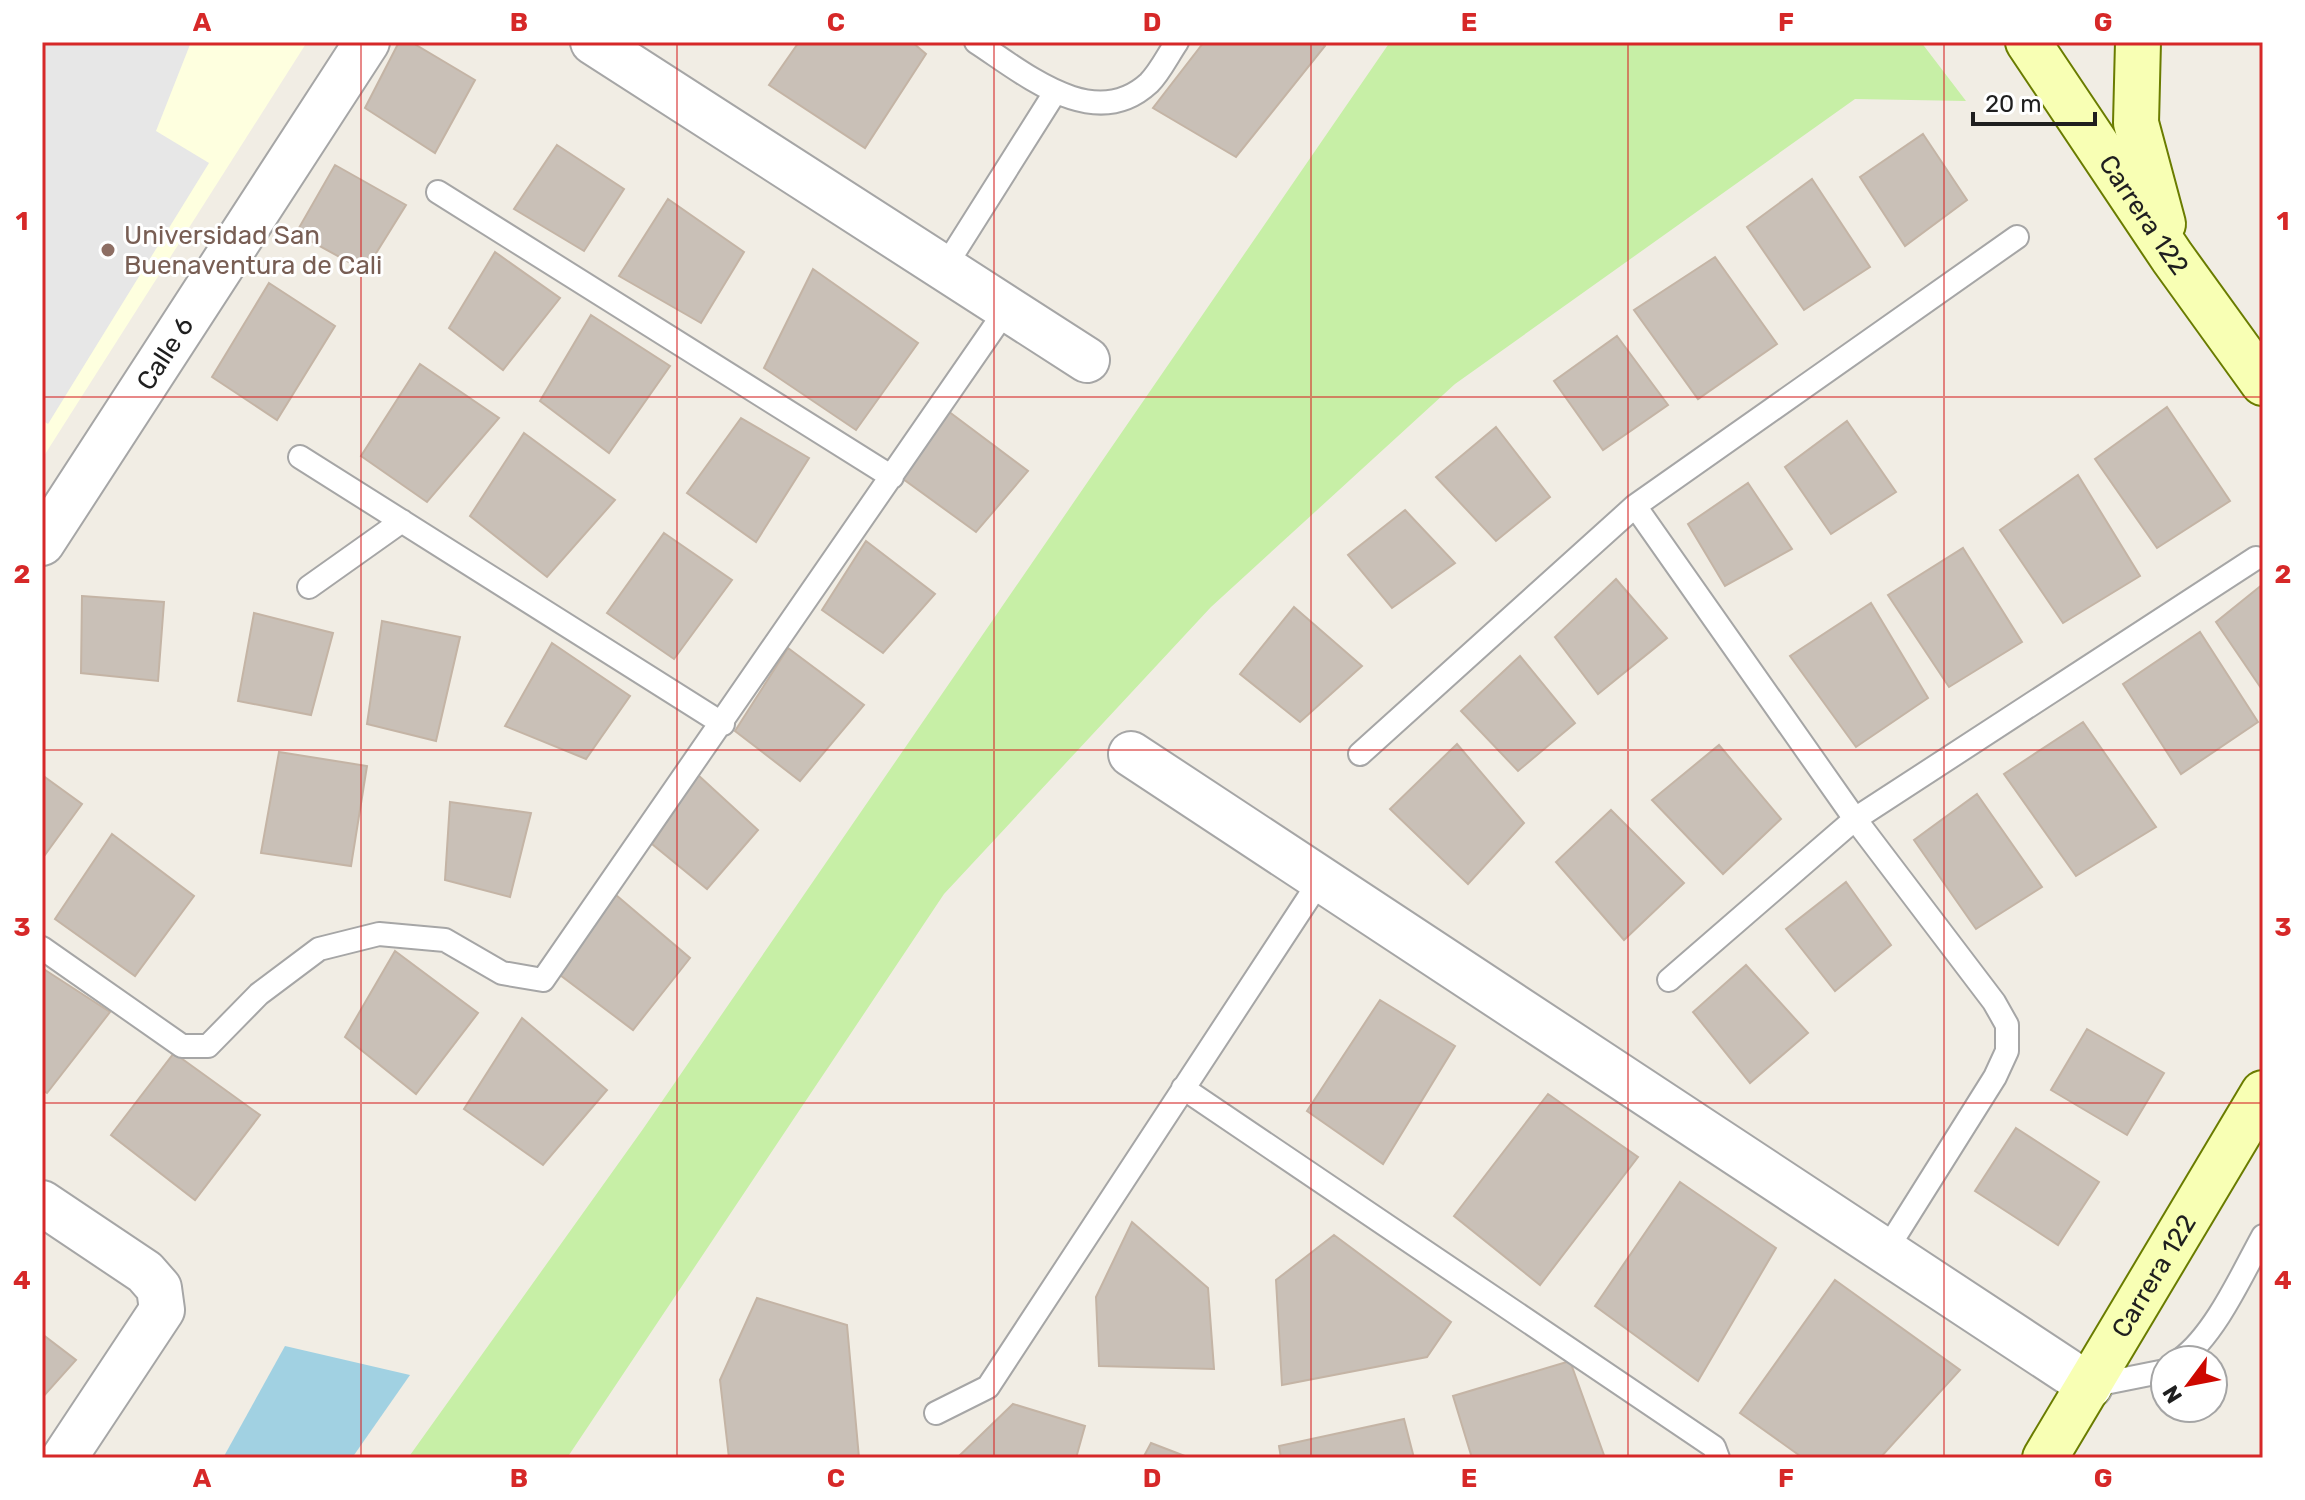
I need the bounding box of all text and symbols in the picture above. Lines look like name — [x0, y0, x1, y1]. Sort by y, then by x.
text: A — [193, 7, 212, 38]
text: B — [510, 7, 528, 38]
text: C — [827, 7, 845, 38]
text: D — [1143, 7, 1161, 38]
text: E — [1461, 7, 1477, 38]
text: F — [1778, 7, 1794, 38]
text: G — [2094, 7, 2112, 38]
scale bar — [1973, 76, 2095, 126]
text: 20 m — [1985, 90, 2042, 118]
street label: Carrera 122 — [2092, 149, 2195, 281]
text: 1 — [16, 206, 28, 237]
text: 1 — [2277, 206, 2289, 237]
place label: Universidad San Buenaventura de Cali — [124, 220, 382, 281]
marker: Universidad San Buenaventura de Cali — [99, 241, 117, 259]
street label: Calle 6 — [130, 311, 200, 396]
text: 2 — [14, 559, 30, 590]
text: 2 — [2275, 559, 2291, 590]
text: 3 — [13, 912, 31, 943]
text: 3 — [2274, 912, 2292, 943]
street label: Carrera 122 — [2105, 1209, 2203, 1343]
text: 4 — [13, 1265, 31, 1296]
text: 4 — [2274, 1265, 2292, 1296]
north arrow — [2149, 1344, 2229, 1424]
text: N — [2157, 1380, 2188, 1408]
text: A — [193, 1463, 212, 1494]
text: B — [510, 1463, 528, 1494]
text: C — [827, 1463, 845, 1494]
text: D — [1143, 1463, 1161, 1494]
text: E — [1461, 1463, 1477, 1494]
text: F — [1778, 1463, 1794, 1494]
text: G — [2094, 1463, 2112, 1494]

